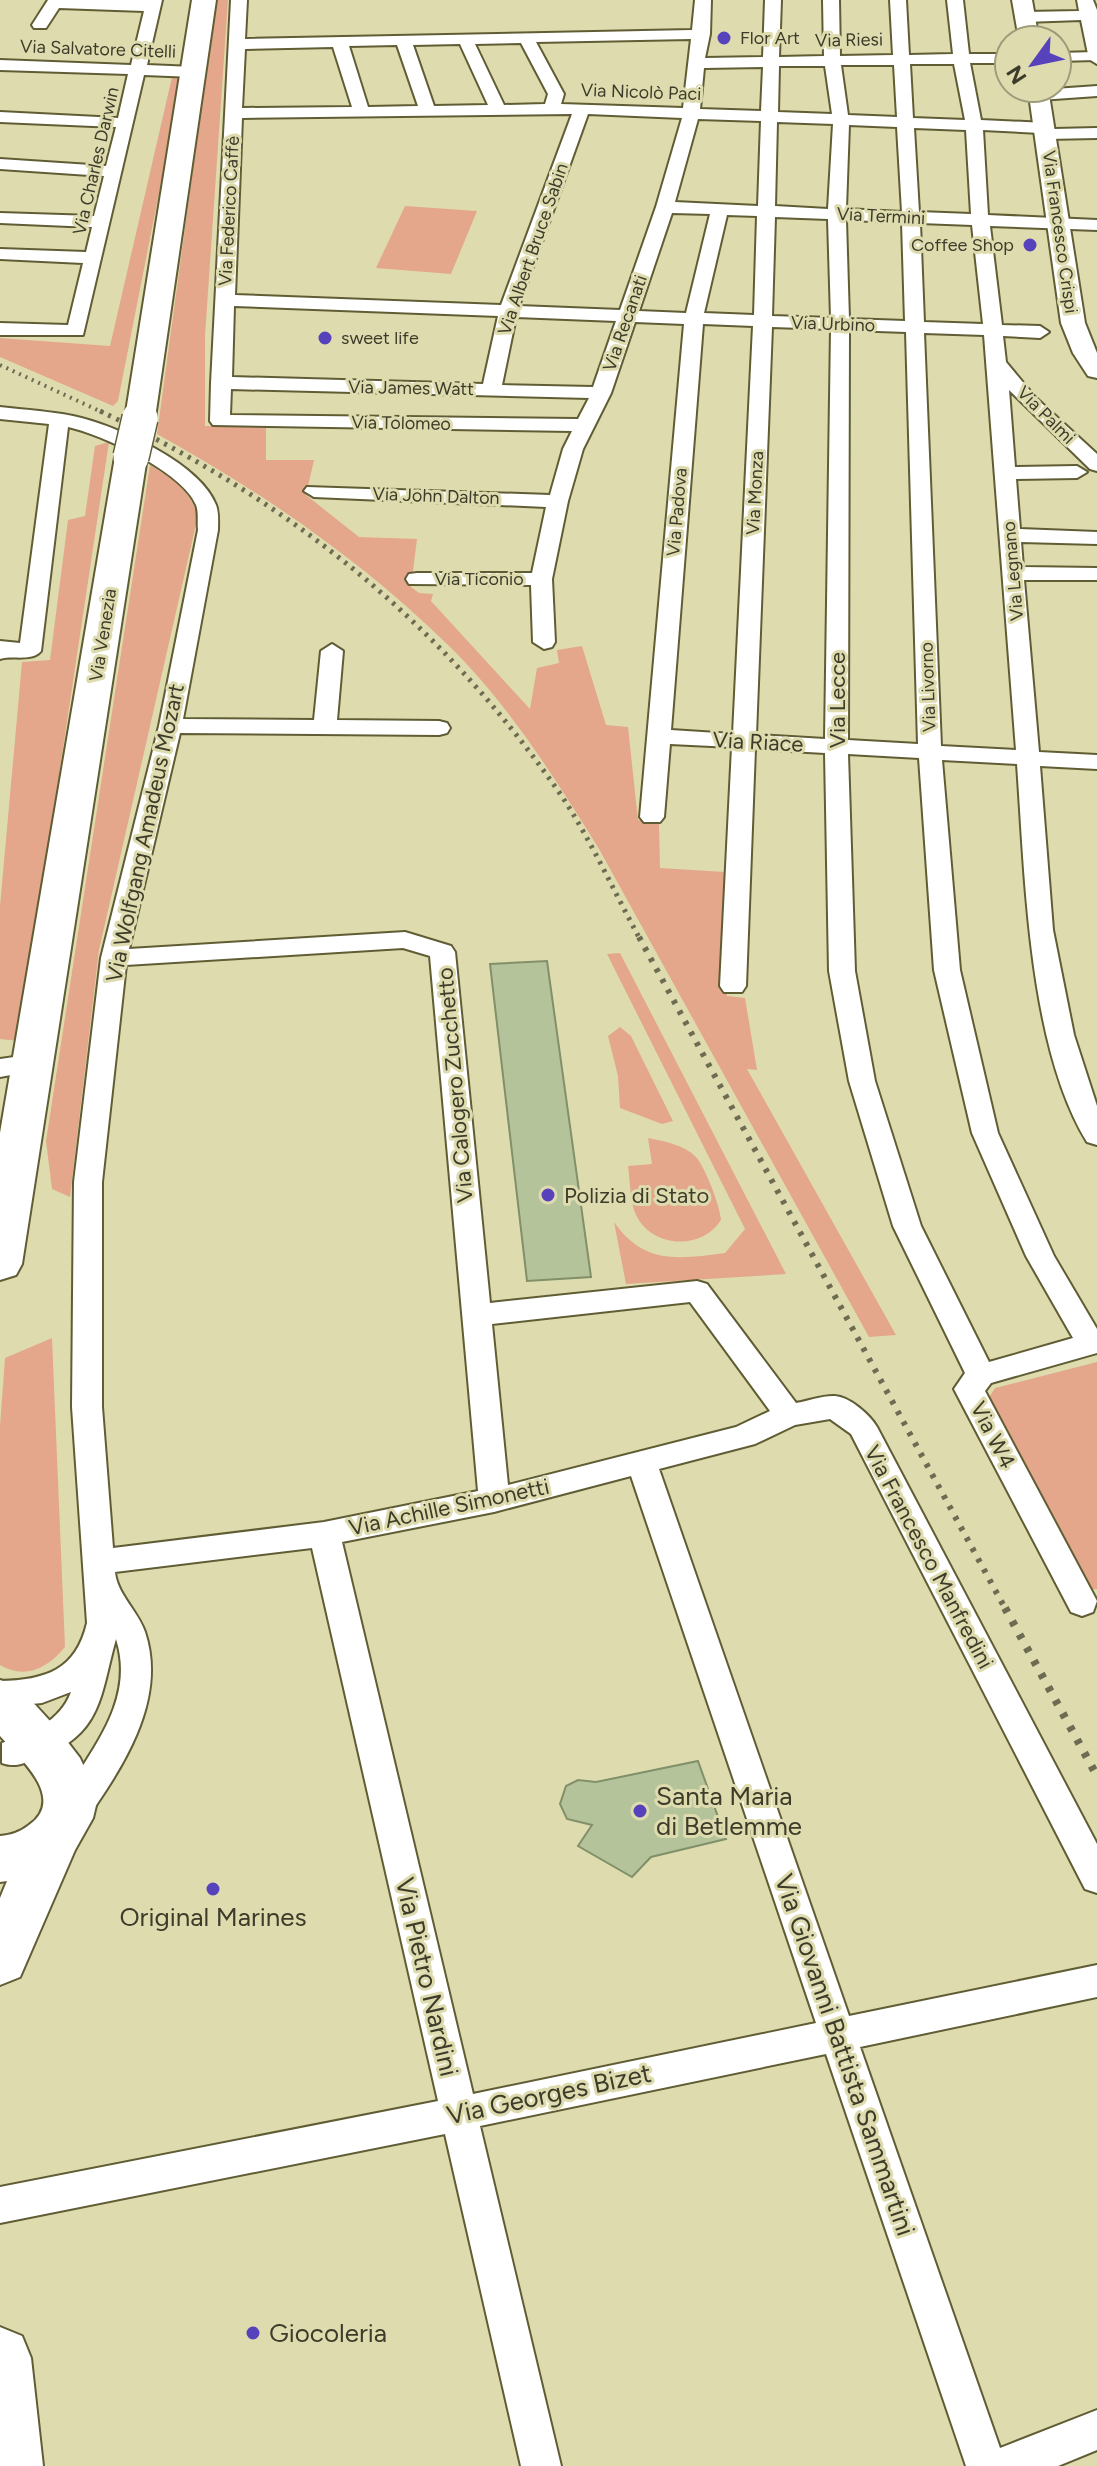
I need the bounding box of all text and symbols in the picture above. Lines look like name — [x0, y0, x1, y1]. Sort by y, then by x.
north arrow — [993, 24, 1073, 104]
place label: Flor Art — [740, 27, 800, 49]
street label: Via Riesi — [815, 28, 883, 52]
marker: Flor Art — [715, 29, 733, 47]
street label: Via Salvatore Citelli — [20, 35, 176, 63]
text: N — [1001, 60, 1033, 89]
street label: Via Nicolò Paci — [580, 79, 702, 105]
street label: Via Charles Darwin — [68, 85, 124, 237]
street label: Via Federico Caffè — [214, 135, 244, 287]
street label: Via Francesco Crispi — [1038, 149, 1082, 315]
street label: Via Albert Bruce Sabin — [493, 160, 573, 338]
street label: Via Termini — [836, 203, 926, 229]
place label: Coffee Shop — [911, 234, 1014, 256]
marker: Coffee Shop — [1021, 236, 1039, 254]
street label: Via Recanati — [598, 272, 652, 374]
street label: Via Urbino — [790, 312, 876, 336]
place label: sweet life — [341, 327, 419, 349]
marker: sweet life — [316, 329, 334, 347]
street label: Via James Watt — [348, 376, 474, 400]
street label: Via Palmi — [1012, 381, 1080, 449]
street label: Via Tolomeo — [351, 411, 451, 435]
street label: Via Monza — [742, 450, 768, 536]
street label: Via Padova — [662, 467, 692, 557]
street label: Via John Dalton — [372, 483, 500, 509]
street label: Via Legnano — [998, 520, 1028, 622]
street label: Via Ticonio — [434, 568, 524, 590]
street label: Via Venezia — [85, 587, 121, 683]
street label: Via Livorno — [915, 642, 941, 732]
street label: Via Lecce — [824, 652, 851, 748]
street label: Via Wolfgang Amadeus Mozart — [100, 681, 190, 985]
street label: Via Riace — [712, 726, 804, 758]
street label: Via Calogero Zucchetto — [431, 966, 479, 1204]
place label: Polizia di Stato — [564, 1182, 709, 1209]
marker: Polizia di Stato — [539, 1186, 557, 1204]
street label: Via W4 — [965, 1397, 1021, 1473]
street label: Via Francesco Manfredini — [859, 1441, 999, 1673]
street label: Via Achille Simonetti — [346, 1473, 552, 1541]
place label: Santa Maria di Betlemme — [656, 1780, 802, 1842]
marker: Santa Maria di Betlemme — [631, 1802, 649, 1820]
street label: Via Giovanni Battista Sammartini — [768, 1870, 922, 2240]
street label: Via Pietro Nardini — [389, 1874, 465, 2080]
marker: Original Marines — [204, 1880, 222, 1898]
place label: Original Marines — [119, 1901, 307, 1933]
street label: Via Georges Bizet — [444, 2057, 654, 2131]
place label: Giocoleria — [269, 2317, 387, 2349]
marker: Giocoleria — [244, 2324, 262, 2342]

